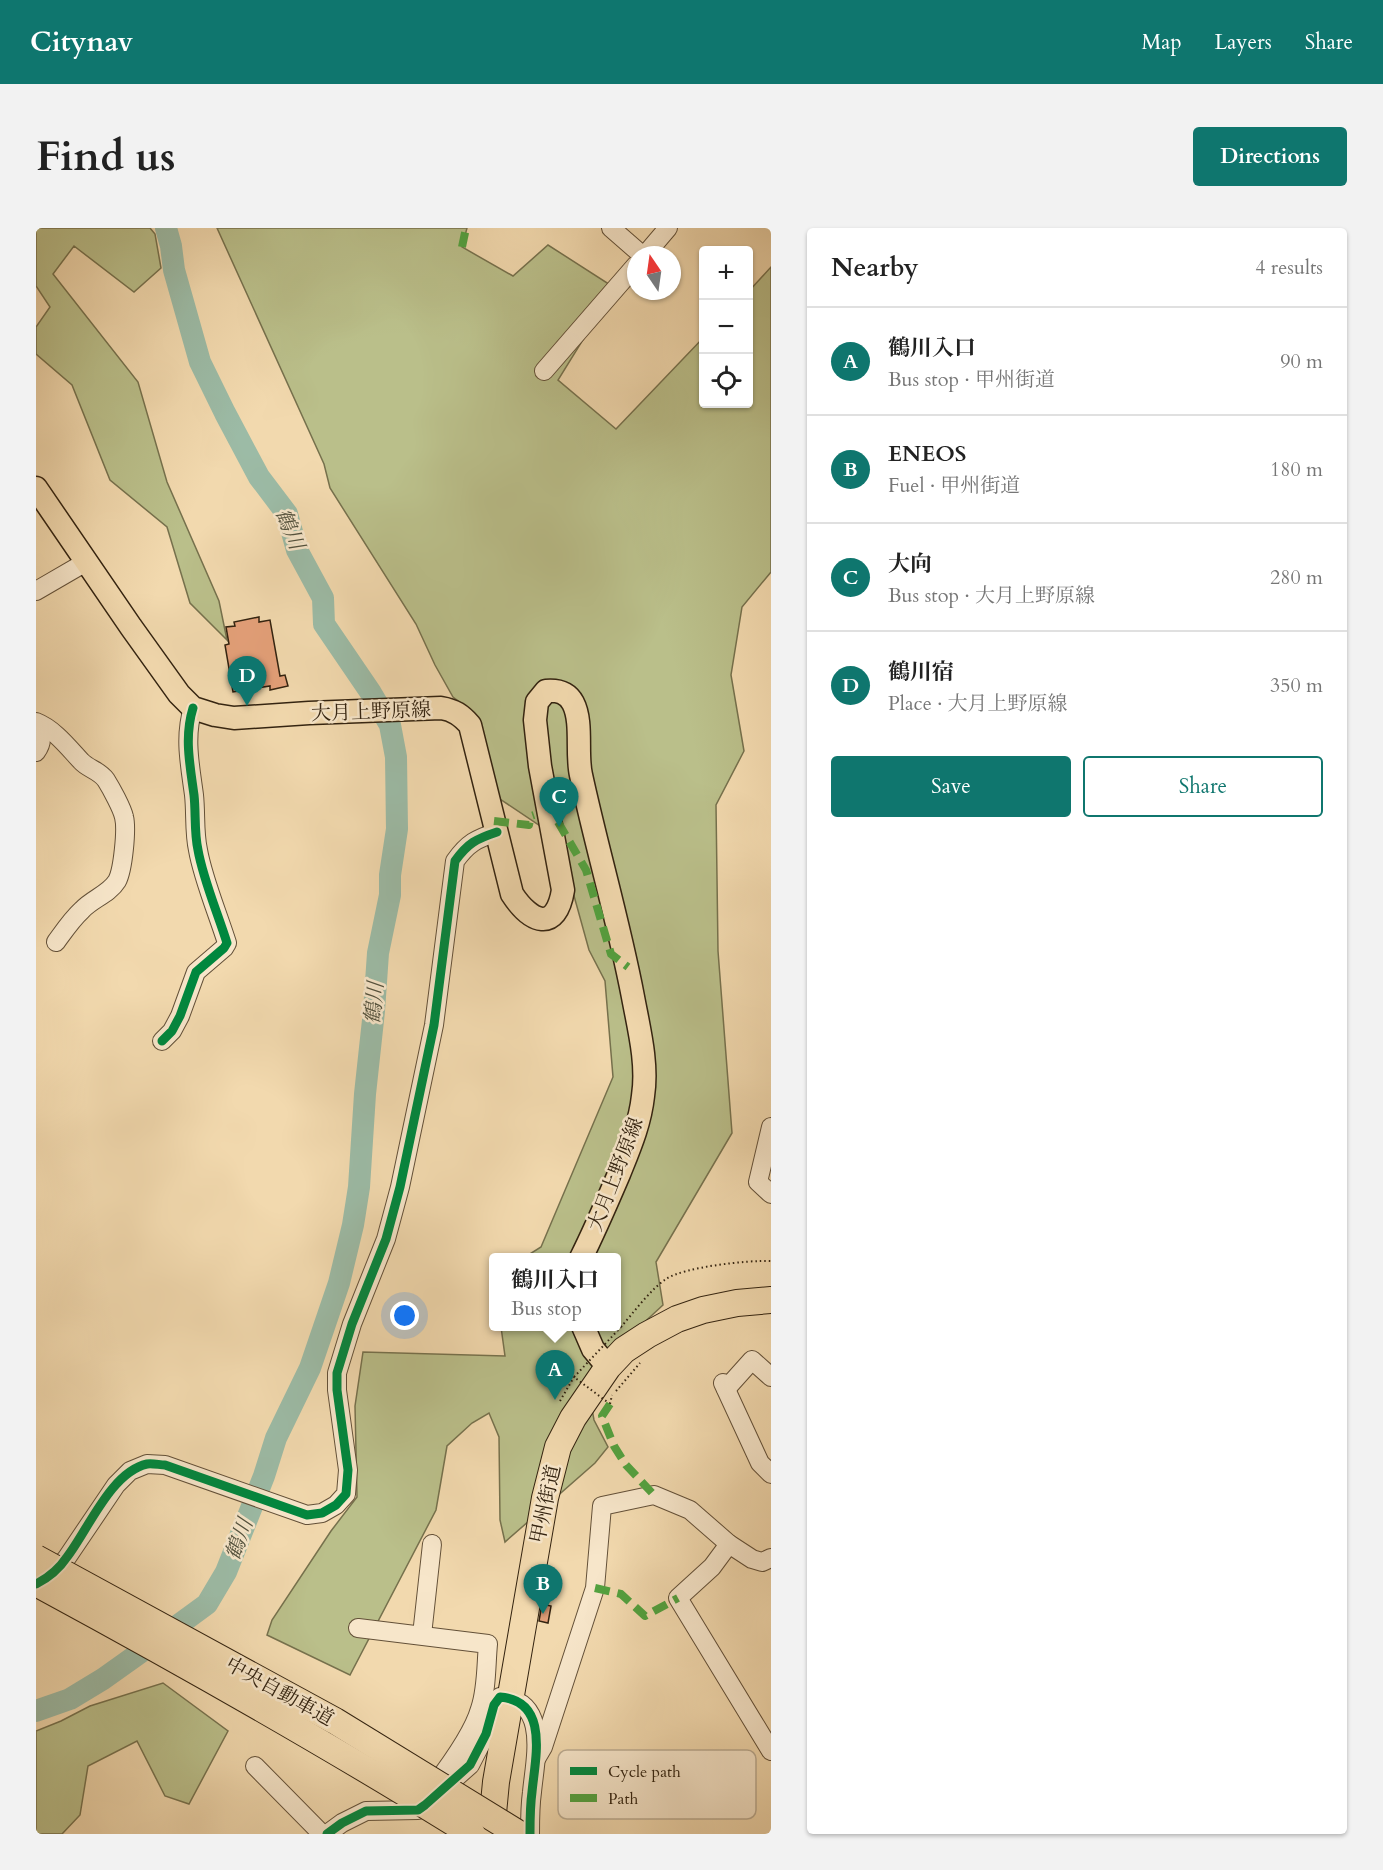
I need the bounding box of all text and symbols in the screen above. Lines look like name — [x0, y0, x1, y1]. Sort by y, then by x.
text: Citynav — [30, 23, 133, 61]
text: Map — [1142, 28, 1182, 57]
text: Layers — [1215, 28, 1272, 57]
text: Share — [1305, 28, 1353, 57]
button: Directions — [1193, 127, 1347, 186]
text: Find us — [36, 128, 176, 185]
north arrow — [627, 246, 681, 300]
map controls — [699, 246, 753, 408]
button: + — [699, 246, 753, 300]
text: Nearby — [831, 250, 919, 285]
text: 4 results — [1255, 254, 1323, 281]
button: − — [699, 300, 753, 354]
text: 鶴川入口 — [888, 333, 976, 363]
text: A — [843, 348, 858, 375]
text: 90 m — [1280, 348, 1323, 375]
button: locate — [699, 354, 753, 408]
text: Bus stop · 甲州街道 — [888, 366, 1055, 393]
text: ENEOS — [888, 439, 967, 469]
text: B — [843, 456, 858, 483]
text: 180 m — [1270, 456, 1323, 483]
text: Fuel · 甲州街道 — [888, 472, 1020, 499]
water label: 鶴川 — [268, 504, 312, 556]
text: 大向 — [888, 549, 932, 579]
text: C — [843, 564, 858, 591]
text: 280 m — [1270, 564, 1323, 591]
text: Bus stop · 大月上野原線 — [888, 582, 1095, 609]
pin: D — [228, 656, 266, 706]
text: 鶴川宿 — [888, 657, 954, 687]
text: D — [842, 672, 859, 699]
text: 350 m — [1270, 672, 1323, 699]
text: Place · 大月上野原線 — [888, 690, 1068, 717]
street label: 大月上野原線 — [311, 696, 431, 727]
button: Save — [831, 756, 1071, 817]
button: Share — [1083, 756, 1323, 817]
pin: C — [540, 778, 578, 827]
water label: 鶴川 — [358, 979, 391, 1025]
street label: 大月上野原線 — [581, 1113, 650, 1235]
popup — [489, 1253, 621, 1331]
text: 鶴川入口 — [511, 1265, 599, 1295]
text: Bus stop — [511, 1295, 582, 1322]
your location — [390, 1301, 419, 1330]
pin: A — [536, 1350, 574, 1400]
street label: 甲州街道 — [524, 1462, 567, 1546]
water label: 鶴川 — [219, 1513, 261, 1564]
pin: B — [524, 1564, 562, 1614]
street label: 中央自動車道 — [221, 1651, 339, 1732]
legend — [558, 1750, 756, 1819]
text: Cycle path — [608, 1761, 681, 1783]
text: Path — [608, 1788, 638, 1810]

